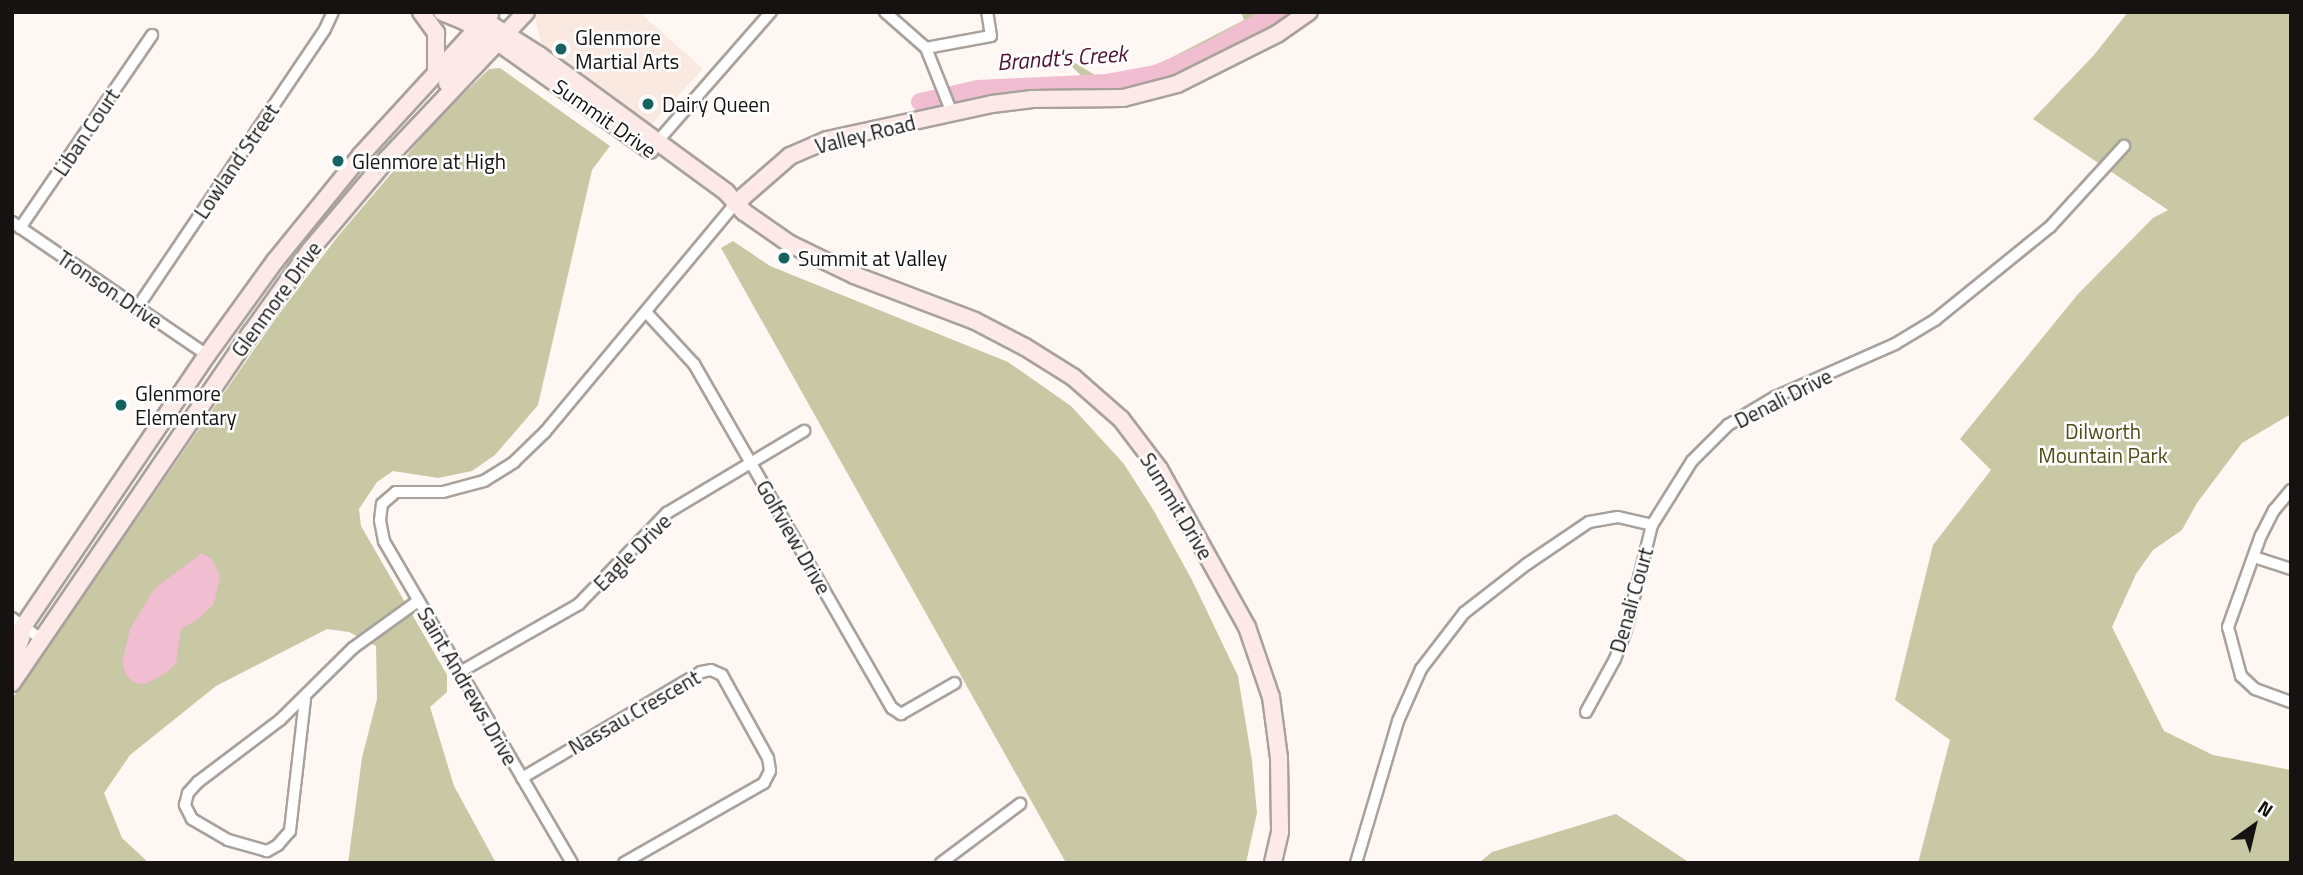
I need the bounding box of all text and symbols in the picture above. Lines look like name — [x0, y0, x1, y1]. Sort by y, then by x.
place label: Glenmore Martial Arts — [575, 24, 679, 74]
water label: Brandt's Creek — [996, 40, 1128, 76]
marker: Glenmore Martial Arts — [553, 41, 569, 57]
street label: Summit Drive — [549, 73, 661, 163]
street label: Liban Court — [48, 83, 124, 181]
place label: Dairy Queen — [662, 91, 770, 117]
marker: Dairy Queen — [640, 96, 656, 112]
street label: Lowland Street — [188, 99, 284, 223]
street label: Valley Road — [812, 109, 918, 159]
place label: Glenmore at High — [352, 148, 506, 174]
marker: Glenmore at High — [330, 153, 346, 169]
street label: Glenmore Drive — [226, 236, 326, 362]
street label: Tronson Drive — [53, 245, 167, 333]
place label: Summit at Valley — [798, 245, 947, 271]
marker: Summit at Valley — [776, 250, 792, 266]
street label: Denali Drive — [1730, 363, 1836, 433]
place label: Glenmore Elementary — [135, 380, 237, 430]
marker: Glenmore Elementary — [113, 397, 129, 413]
park label: Dilworth Mountain Park — [2038, 418, 2168, 468]
street label: Summit Drive — [1135, 448, 1219, 564]
street label: Golfview Drive — [751, 475, 837, 599]
street label: Eagle Drive — [588, 508, 676, 596]
street label: Denali Court — [1604, 545, 1658, 655]
street label: Saint Andrews Drive — [412, 602, 524, 770]
street label: Nassau Crescent — [564, 664, 704, 760]
north arrow — [2219, 791, 2289, 861]
text: N — [2252, 792, 2280, 824]

